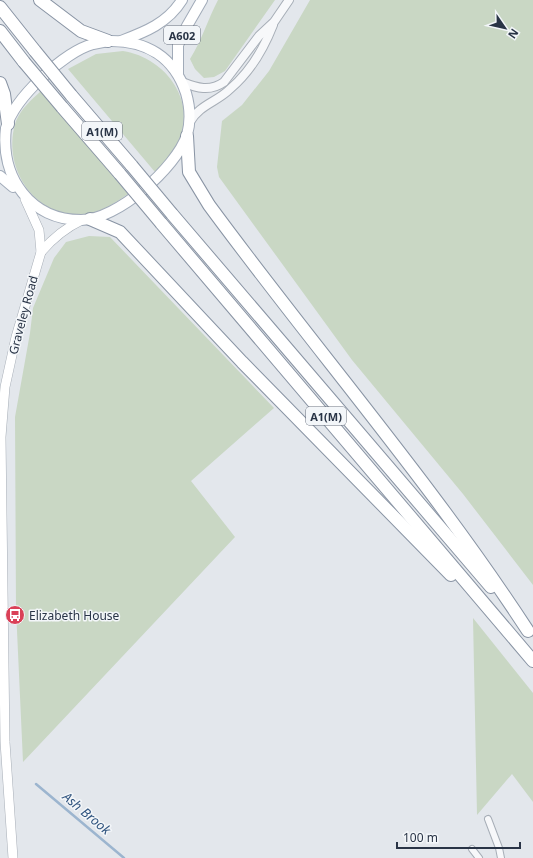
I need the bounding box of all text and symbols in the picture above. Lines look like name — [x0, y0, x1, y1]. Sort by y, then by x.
north arrow — [485, 8, 525, 48]
road number: A602 — [164, 26, 200, 44]
text: N — [505, 26, 522, 42]
road number: A1(M) — [82, 122, 122, 140]
street label: Graveley Road — [4, 274, 42, 356]
road number: A1(M) — [306, 407, 346, 425]
bus stop icon: Elizabeth House — [4, 604, 26, 626]
place label: Elizabeth House — [29, 607, 120, 624]
water label: Ash Brook — [58, 787, 115, 839]
scale bar — [397, 824, 520, 850]
text: 100 m — [403, 829, 438, 846]

